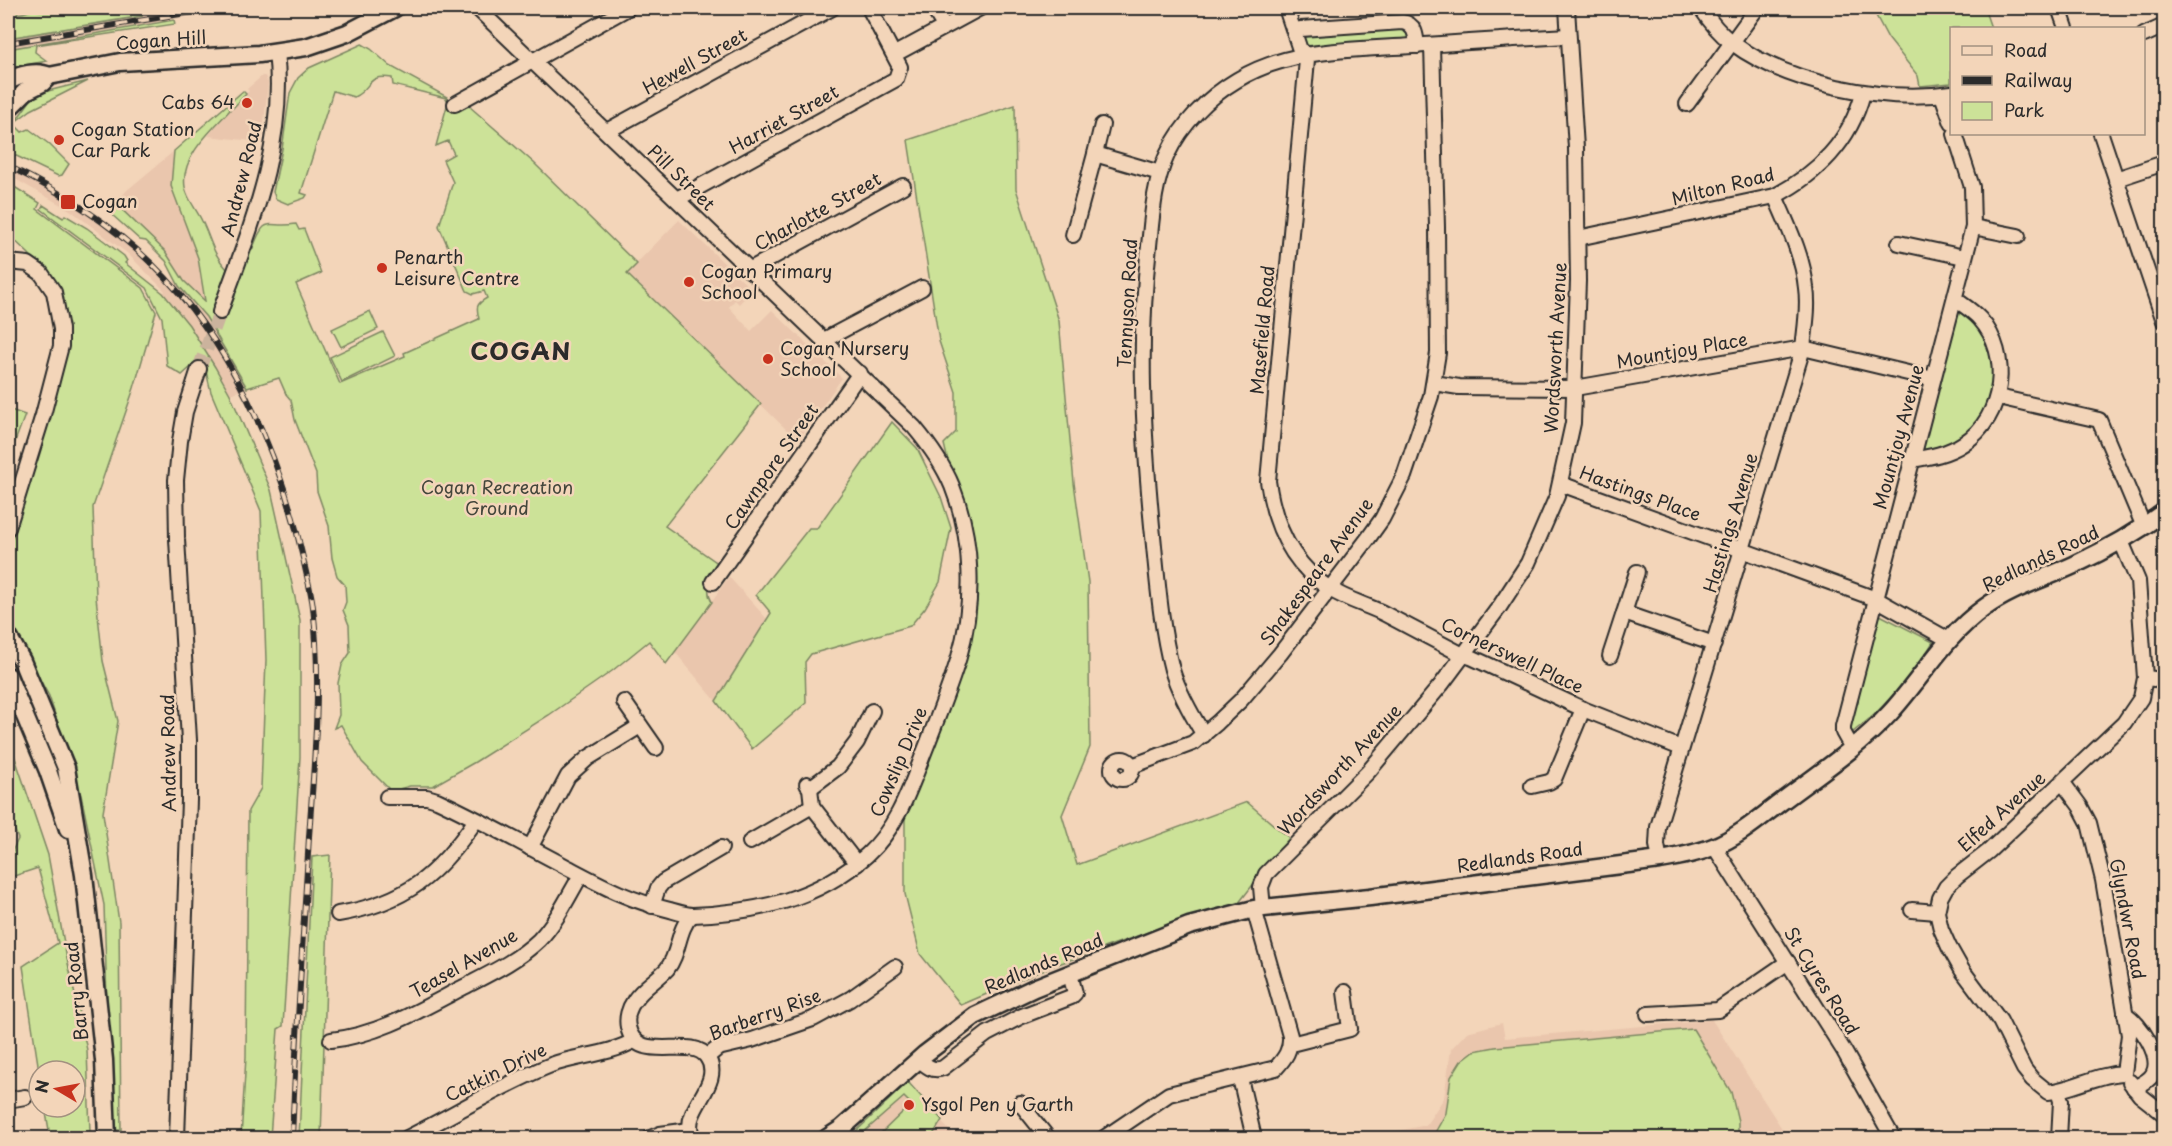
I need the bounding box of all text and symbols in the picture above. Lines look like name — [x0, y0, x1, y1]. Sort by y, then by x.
street label: Hewell Street — [637, 21, 752, 101]
street label: Cogan Hill — [115, 23, 207, 56]
legend — [1950, 27, 2145, 135]
text: Road — [2004, 36, 2048, 63]
text: Railway — [2004, 66, 2072, 93]
street label: Harriet Street — [723, 77, 843, 160]
place label: Cabs 64 — [161, 88, 235, 115]
marker: Cabs 64 — [240, 96, 254, 110]
text: Park — [2004, 96, 2044, 123]
place label: Cogan Station Car Park — [71, 115, 195, 163]
street label: Andrew Road — [213, 118, 268, 239]
marker: Cogan Station Car Park — [52, 133, 66, 147]
street label: Pill Street — [642, 138, 722, 216]
street label: Milton Road — [1668, 160, 1777, 211]
street label: Charlotte Street — [749, 165, 886, 257]
place label: Cogan — [82, 187, 138, 214]
marker: Cogan — [59, 193, 77, 211]
street label: Tennyson Road — [1110, 238, 1143, 368]
place label: Penarth Leisure Centre — [394, 243, 519, 291]
place label: Cogan Primary School — [701, 257, 832, 305]
marker: Penarth Leisure Centre — [375, 261, 389, 275]
street label: Wordsworth Avenue — [1537, 262, 1572, 434]
street label: Masefield Road — [1242, 264, 1281, 396]
marker: Cogan Primary School — [682, 275, 696, 289]
street label: Mountjoy Place — [1614, 325, 1750, 374]
district label: COGAN — [470, 332, 572, 368]
place label: Cogan Nursery School — [780, 334, 909, 382]
marker: Cogan Nursery School — [761, 352, 775, 366]
street label: Mountjoy Avenue — [1865, 361, 1930, 512]
street label: Cawnpore Street — [717, 398, 824, 535]
street label: Hastings Avenue — [1695, 449, 1764, 596]
street label: Hastings Place — [1576, 458, 1705, 527]
park label: Cogan Recreation Ground — [421, 473, 573, 521]
street label: Shakespeare Avenue — [1253, 491, 1379, 651]
street label: Redlands Road — [1977, 518, 2103, 598]
street label: Cornerswell Place — [1437, 610, 1588, 700]
street label: Andrew Road — [153, 694, 182, 812]
street label: Wordsworth Avenue — [1271, 697, 1407, 841]
street label: Cowslip Drive — [862, 702, 933, 821]
street label: Elfed Avenue — [1951, 764, 2051, 858]
street label: Redlands Road — [1455, 834, 1585, 879]
street label: Glyndwr Road — [2104, 856, 2153, 981]
street label: Teasel Avenue — [404, 921, 522, 1004]
street label: St Cyres Road — [1778, 921, 1866, 1040]
street label: Redlands Road — [980, 925, 1107, 1000]
street label: Barry Road — [57, 940, 94, 1042]
street label: Barberry Rise — [705, 981, 824, 1046]
street label: Catkin Drive — [440, 1035, 551, 1108]
north arrow — [27, 1059, 87, 1119]
text: N — [28, 1078, 54, 1095]
place label: Ysgol Pen y Garth — [921, 1090, 1074, 1117]
marker: Ysgol Pen y Garth — [902, 1098, 916, 1112]

